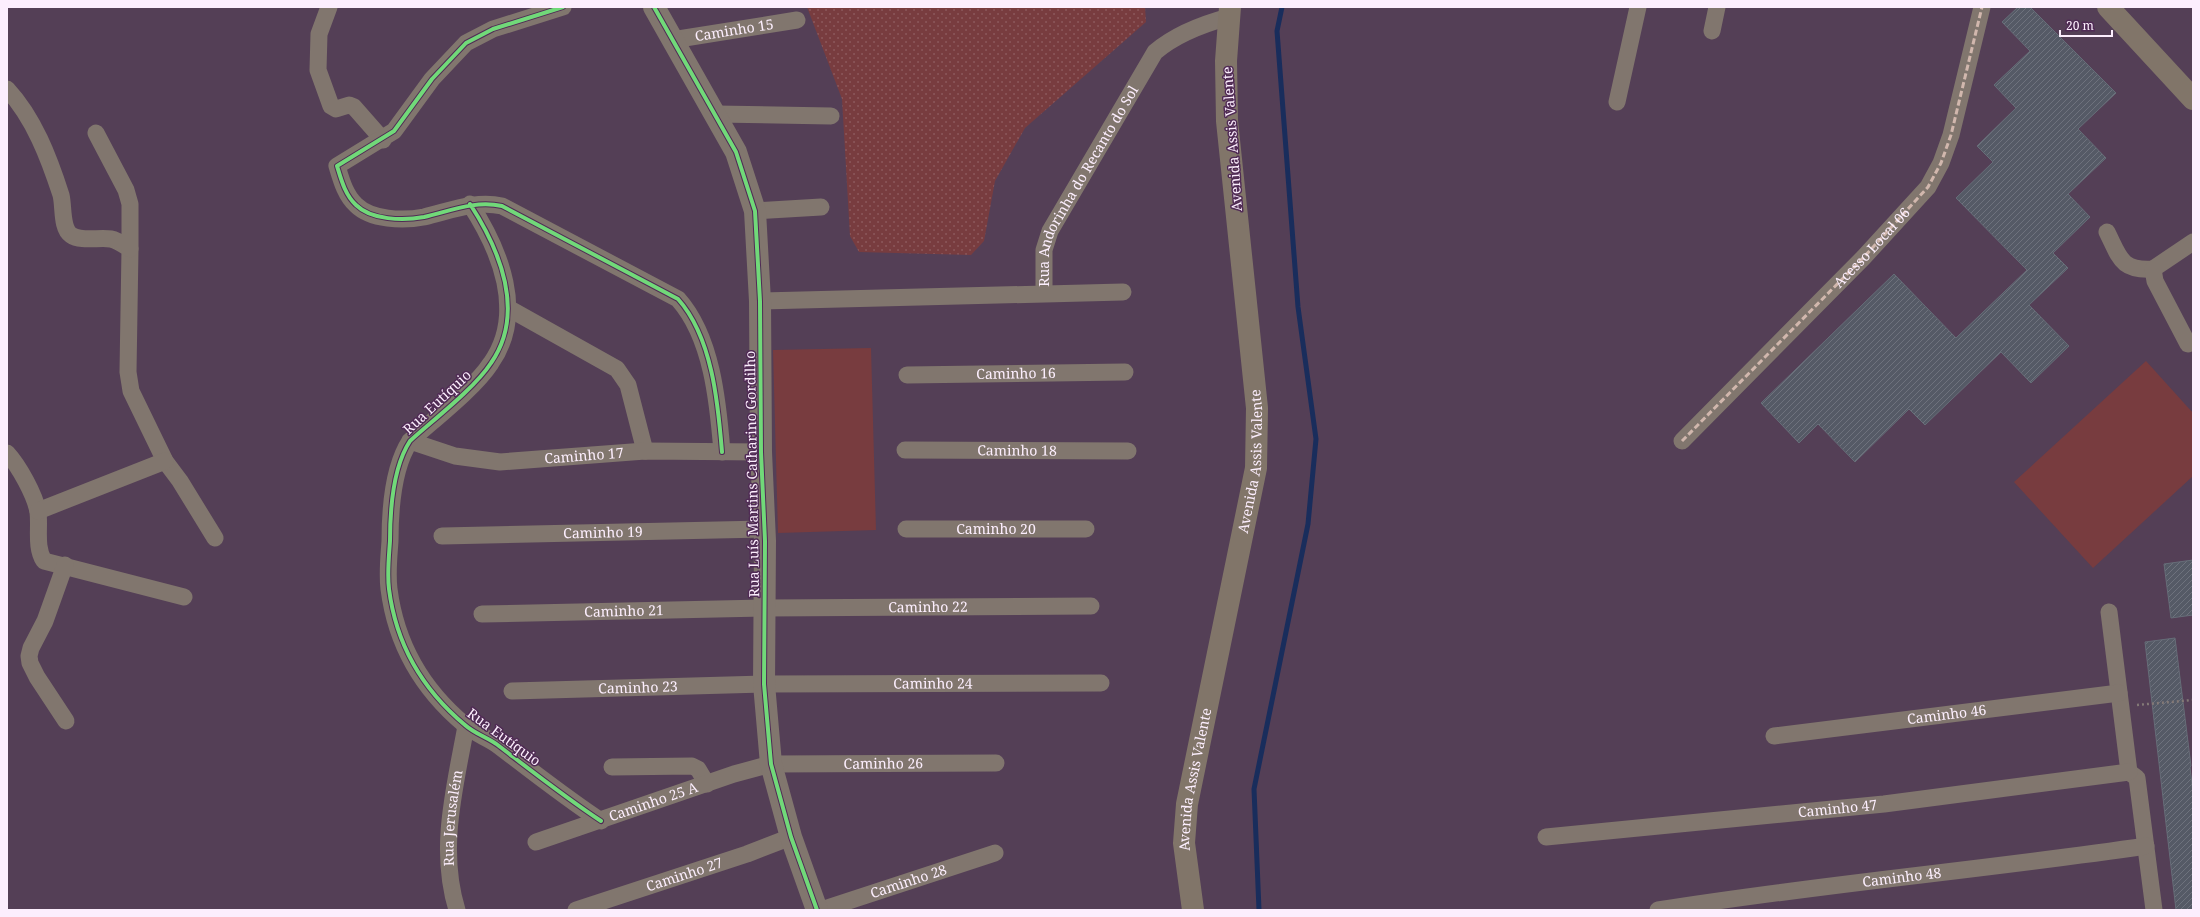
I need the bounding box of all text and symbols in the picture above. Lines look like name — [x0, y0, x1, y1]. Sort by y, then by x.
scale bar — [2060, 12, 2112, 38]
street label: Caminho 15 — [693, 14, 775, 45]
text: 20 m — [2066, 17, 2094, 34]
street label: Avenida Assis Valente — [1217, 66, 1246, 212]
street label: Rua Andorinha do Recanto do Sol — [1034, 81, 1143, 287]
street label: Acesso Local 06 — [1829, 203, 1914, 291]
street label: Rua Luís Martins Catharino Gordilho — [740, 351, 763, 598]
street label: Caminho 16 — [976, 363, 1056, 383]
street label: Rua Eutíquio — [398, 365, 475, 438]
street label: Avenida Assis Valente — [1233, 388, 1266, 535]
street label: Caminho 18 — [977, 440, 1057, 460]
street label: Caminho 17 — [544, 443, 624, 468]
street label: Caminho 20 — [956, 519, 1036, 538]
street label: Caminho 19 — [563, 522, 643, 542]
street label: Caminho 22 — [888, 597, 968, 616]
street label: Caminho 21 — [584, 600, 664, 621]
street label: Caminho 24 — [893, 673, 973, 693]
street label: Caminho 23 — [598, 676, 678, 698]
street label: Caminho 46 — [1906, 700, 1987, 728]
street label: Rua Eutíquio — [464, 703, 545, 770]
street label: Avenida Assis Valente — [1174, 706, 1215, 852]
street label: Caminho 26 — [844, 753, 923, 773]
street label: Rua Jerusalém — [438, 768, 466, 867]
street label: Caminho 25 A — [606, 777, 700, 825]
street label: Caminho 47 — [1797, 795, 1878, 821]
street label: Caminho 27 — [643, 853, 725, 895]
street label: Caminho 28 — [868, 859, 949, 902]
street label: Caminho 48 — [1861, 863, 1942, 891]

